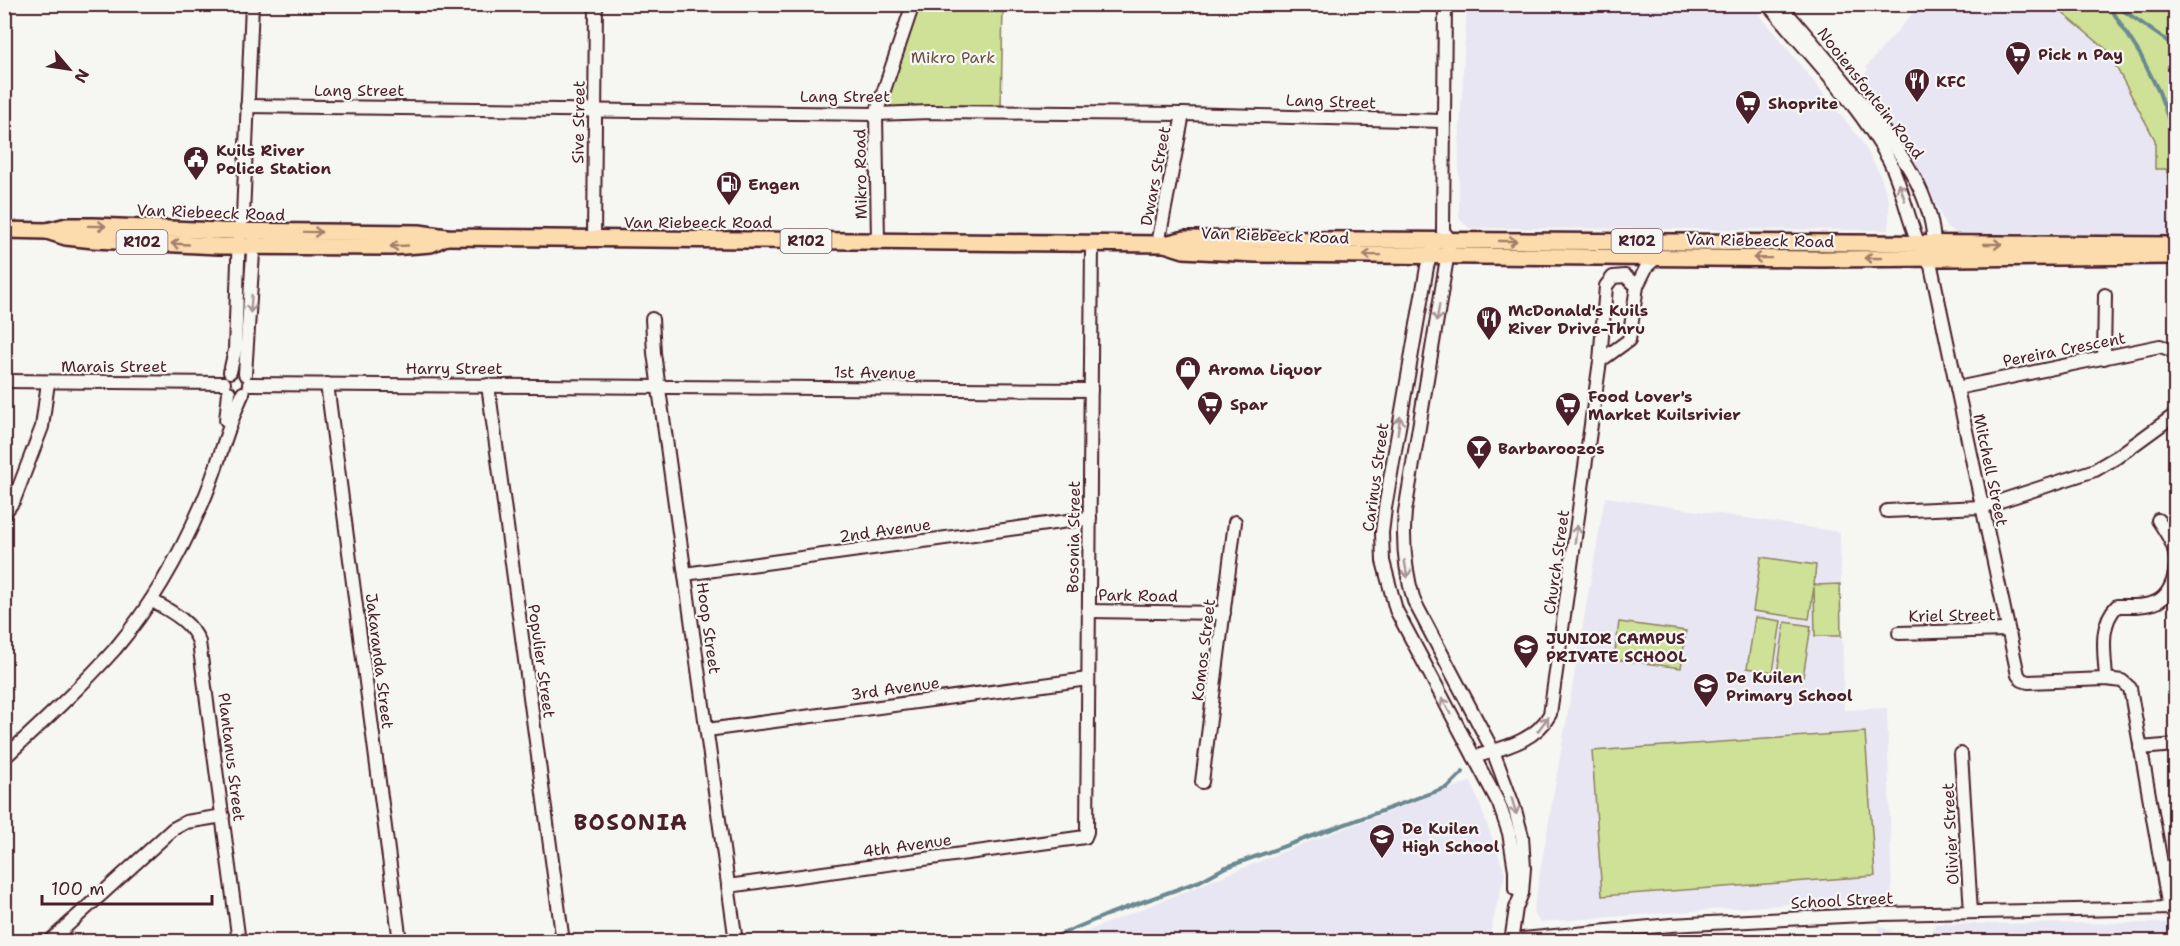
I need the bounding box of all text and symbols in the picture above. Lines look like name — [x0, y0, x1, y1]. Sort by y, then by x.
street label: Nooiensfontein Road — [1813, 23, 1929, 163]
north arrow — [39, 39, 99, 99]
supermarket icon: Pick n Pay — [2003, 39, 2033, 77]
place label: Pick n Pay — [2038, 44, 2123, 65]
park label: Mikro Park — [911, 47, 995, 68]
text: N — [69, 65, 94, 87]
restaurant icon: KFC — [1902, 66, 1932, 104]
place label: KFC — [1936, 71, 1966, 92]
street label: Lang Street — [314, 80, 404, 101]
street label: Sive Street — [567, 80, 590, 164]
street label: Lang Street — [800, 86, 890, 107]
supermarket icon: Shoprite — [1733, 88, 1763, 126]
street label: Lang Street — [1285, 89, 1377, 114]
place label: Shoprite — [1768, 93, 1839, 114]
street label: Dwars Street — [1136, 124, 1175, 228]
street label: Mikro Road — [849, 129, 872, 219]
place label: Kuils River Police Station — [216, 140, 331, 179]
public building icon: Kuils River Police Station — [181, 144, 211, 182]
fuel station icon: Engen — [714, 169, 744, 207]
place label: Engen — [748, 174, 800, 195]
one-way arrow — [1895, 183, 1906, 202]
street label: Van Riebeeck Road — [136, 199, 286, 226]
street label: Van Riebeeck Road — [624, 212, 772, 233]
one-way arrow — [86, 220, 106, 232]
street label: Van Riebeeck Road — [1200, 222, 1350, 249]
one-way arrow — [303, 226, 323, 238]
road number: R102 — [780, 229, 832, 253]
road number: R102 — [1612, 229, 1662, 253]
street label: Van Riebeeck Road — [1686, 229, 1834, 252]
road number: R102 — [116, 230, 168, 254]
one-way arrow — [1498, 235, 1518, 246]
one-way arrow — [171, 238, 191, 249]
one-way arrow — [1982, 238, 2002, 250]
one-way arrow — [390, 241, 410, 252]
one-way arrow — [1362, 249, 1382, 261]
one-way arrow — [1753, 252, 1773, 264]
one-way arrow — [1864, 253, 1884, 264]
one-way arrow — [245, 294, 256, 314]
place label: McDonald's Kuils River Drive-Thru — [1508, 300, 1648, 339]
one-way arrow — [1433, 303, 1444, 323]
restaurant icon: McDonald's Kuils River Drive-Thru — [1474, 304, 1504, 342]
street label: Pereira Crescent — [2001, 327, 2127, 372]
shop icon: Aroma Liquor — [1173, 354, 1203, 392]
street label: Marais Street — [61, 356, 167, 377]
street label: Harry Street — [405, 358, 503, 379]
place label: Aroma Liquor — [1208, 359, 1322, 380]
street label: 1st Avenue — [834, 361, 916, 384]
place label: Food Lover's Market Kuilsrivier — [1588, 386, 1741, 425]
supermarket icon: Spar — [1195, 389, 1225, 427]
supermarket icon: Food Lover's Market Kuilsrivier — [1553, 390, 1583, 428]
place label: Spar — [1230, 394, 1269, 415]
street label: Mitchell Street — [1968, 412, 2013, 528]
one-way arrow — [1394, 415, 1405, 435]
street label: Carinus Street — [1357, 421, 1394, 533]
bar icon: Barbaroozos — [1464, 433, 1494, 471]
place label: Barbaroozos — [1498, 438, 1605, 459]
street label: Bosonia Street — [1062, 481, 1085, 593]
street label: Church Street — [1539, 508, 1574, 616]
street label: 2nd Avenue — [838, 514, 932, 547]
one-way arrow — [1571, 524, 1582, 544]
one-way arrow — [1400, 558, 1411, 578]
street label: Hoop Street — [692, 581, 725, 675]
street label: Park Road — [1098, 584, 1178, 607]
street label: Jakaranda Street — [361, 592, 398, 730]
street label: Komos Street — [1187, 598, 1220, 702]
street label: Populier Street — [523, 603, 560, 719]
street label: Kriel Street — [1908, 604, 1996, 627]
place label: JUNIOR CAMPUS PRIVATE SCHOOL — [1546, 628, 1687, 667]
school or university icon: JUNIOR CAMPUS PRIVATE SCHOOL — [1511, 632, 1541, 670]
place label: De Kuilen Primary School — [1726, 667, 1853, 706]
school or university icon: De Kuilen Primary School — [1691, 671, 1721, 709]
street label: 3rd Avenue — [849, 672, 941, 705]
street label: Plantanus Street — [213, 692, 250, 823]
one-way arrow — [1440, 698, 1452, 715]
one-way arrow — [1537, 717, 1550, 733]
street label: Olivier Street — [1937, 782, 1964, 886]
one-way arrow — [1509, 796, 1520, 815]
district label: BOSONIA — [574, 808, 688, 837]
place label: De Kuilen High School — [1402, 818, 1500, 857]
school or university icon: De Kuilen High School — [1367, 822, 1397, 860]
street label: 4th Avenue — [861, 829, 953, 862]
scale bar — [42, 868, 212, 906]
text: 100 m — [51, 877, 105, 901]
street label: School Street — [1790, 887, 1894, 914]

